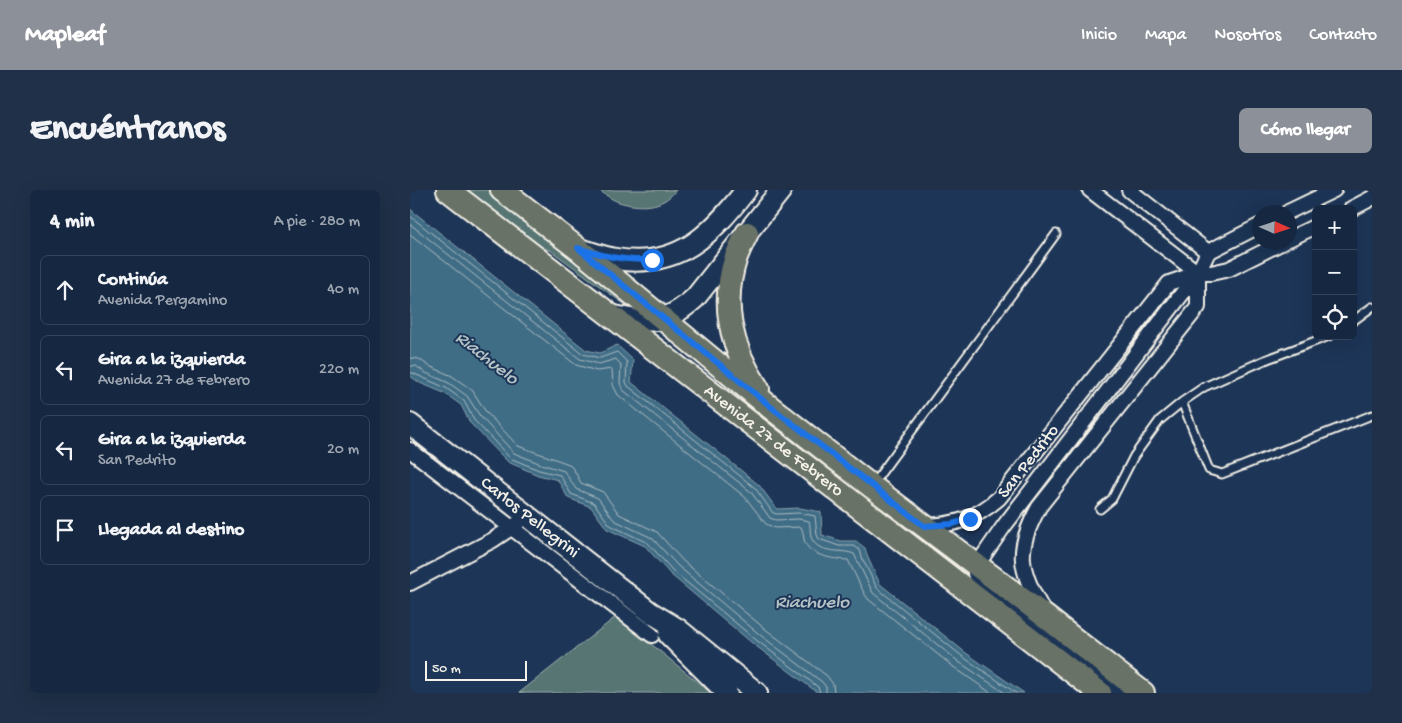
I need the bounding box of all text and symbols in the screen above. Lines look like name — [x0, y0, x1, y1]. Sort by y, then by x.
text: Mapleaf — [25, 21, 105, 50]
text: Inicio — [1081, 25, 1117, 46]
text: Mapa — [1145, 25, 1186, 46]
text: Nosotros — [1214, 25, 1281, 46]
text: Contacto — [1309, 25, 1377, 46]
button: Cómo llegar — [1239, 108, 1372, 153]
text: Encuéntranos — [30, 110, 225, 151]
north arrow — [1252, 205, 1297, 250]
map controls — [1312, 205, 1357, 340]
button: + — [1312, 205, 1357, 250]
text: 4 min — [50, 210, 94, 235]
text: A pie · 280 m — [274, 213, 360, 232]
route start — [641, 249, 664, 272]
button: − — [1312, 250, 1357, 295]
text: Continúa — [98, 269, 168, 292]
icon: ahead — [51, 276, 79, 304]
text: 40 m — [327, 281, 359, 300]
text: Avenida Pergamino — [98, 292, 227, 311]
button: locate — [1312, 295, 1357, 340]
water label: Riachuelo — [450, 327, 523, 392]
text: Gira a la izquierda — [98, 349, 245, 372]
icon: left — [51, 356, 79, 384]
text: 220 m — [319, 361, 359, 380]
text: Avenida 27 de Febrero — [98, 372, 250, 391]
street label: Avenida 27 de Febrero — [699, 380, 848, 502]
street label: San Pedrito — [994, 421, 1064, 503]
text: Gira a la izquierda — [98, 429, 245, 452]
icon: left — [51, 436, 79, 464]
text: 20 m — [327, 441, 359, 460]
text: San Pedrito — [98, 452, 176, 471]
street label: Carlos Pellegrini — [476, 473, 583, 563]
route end — [959, 508, 982, 531]
icon: arrive — [51, 516, 79, 544]
text: Llegada al destino — [98, 519, 244, 542]
water label: Riachuelo — [775, 592, 850, 615]
scale bar — [425, 658, 528, 681]
text: 50 m — [432, 661, 461, 678]

